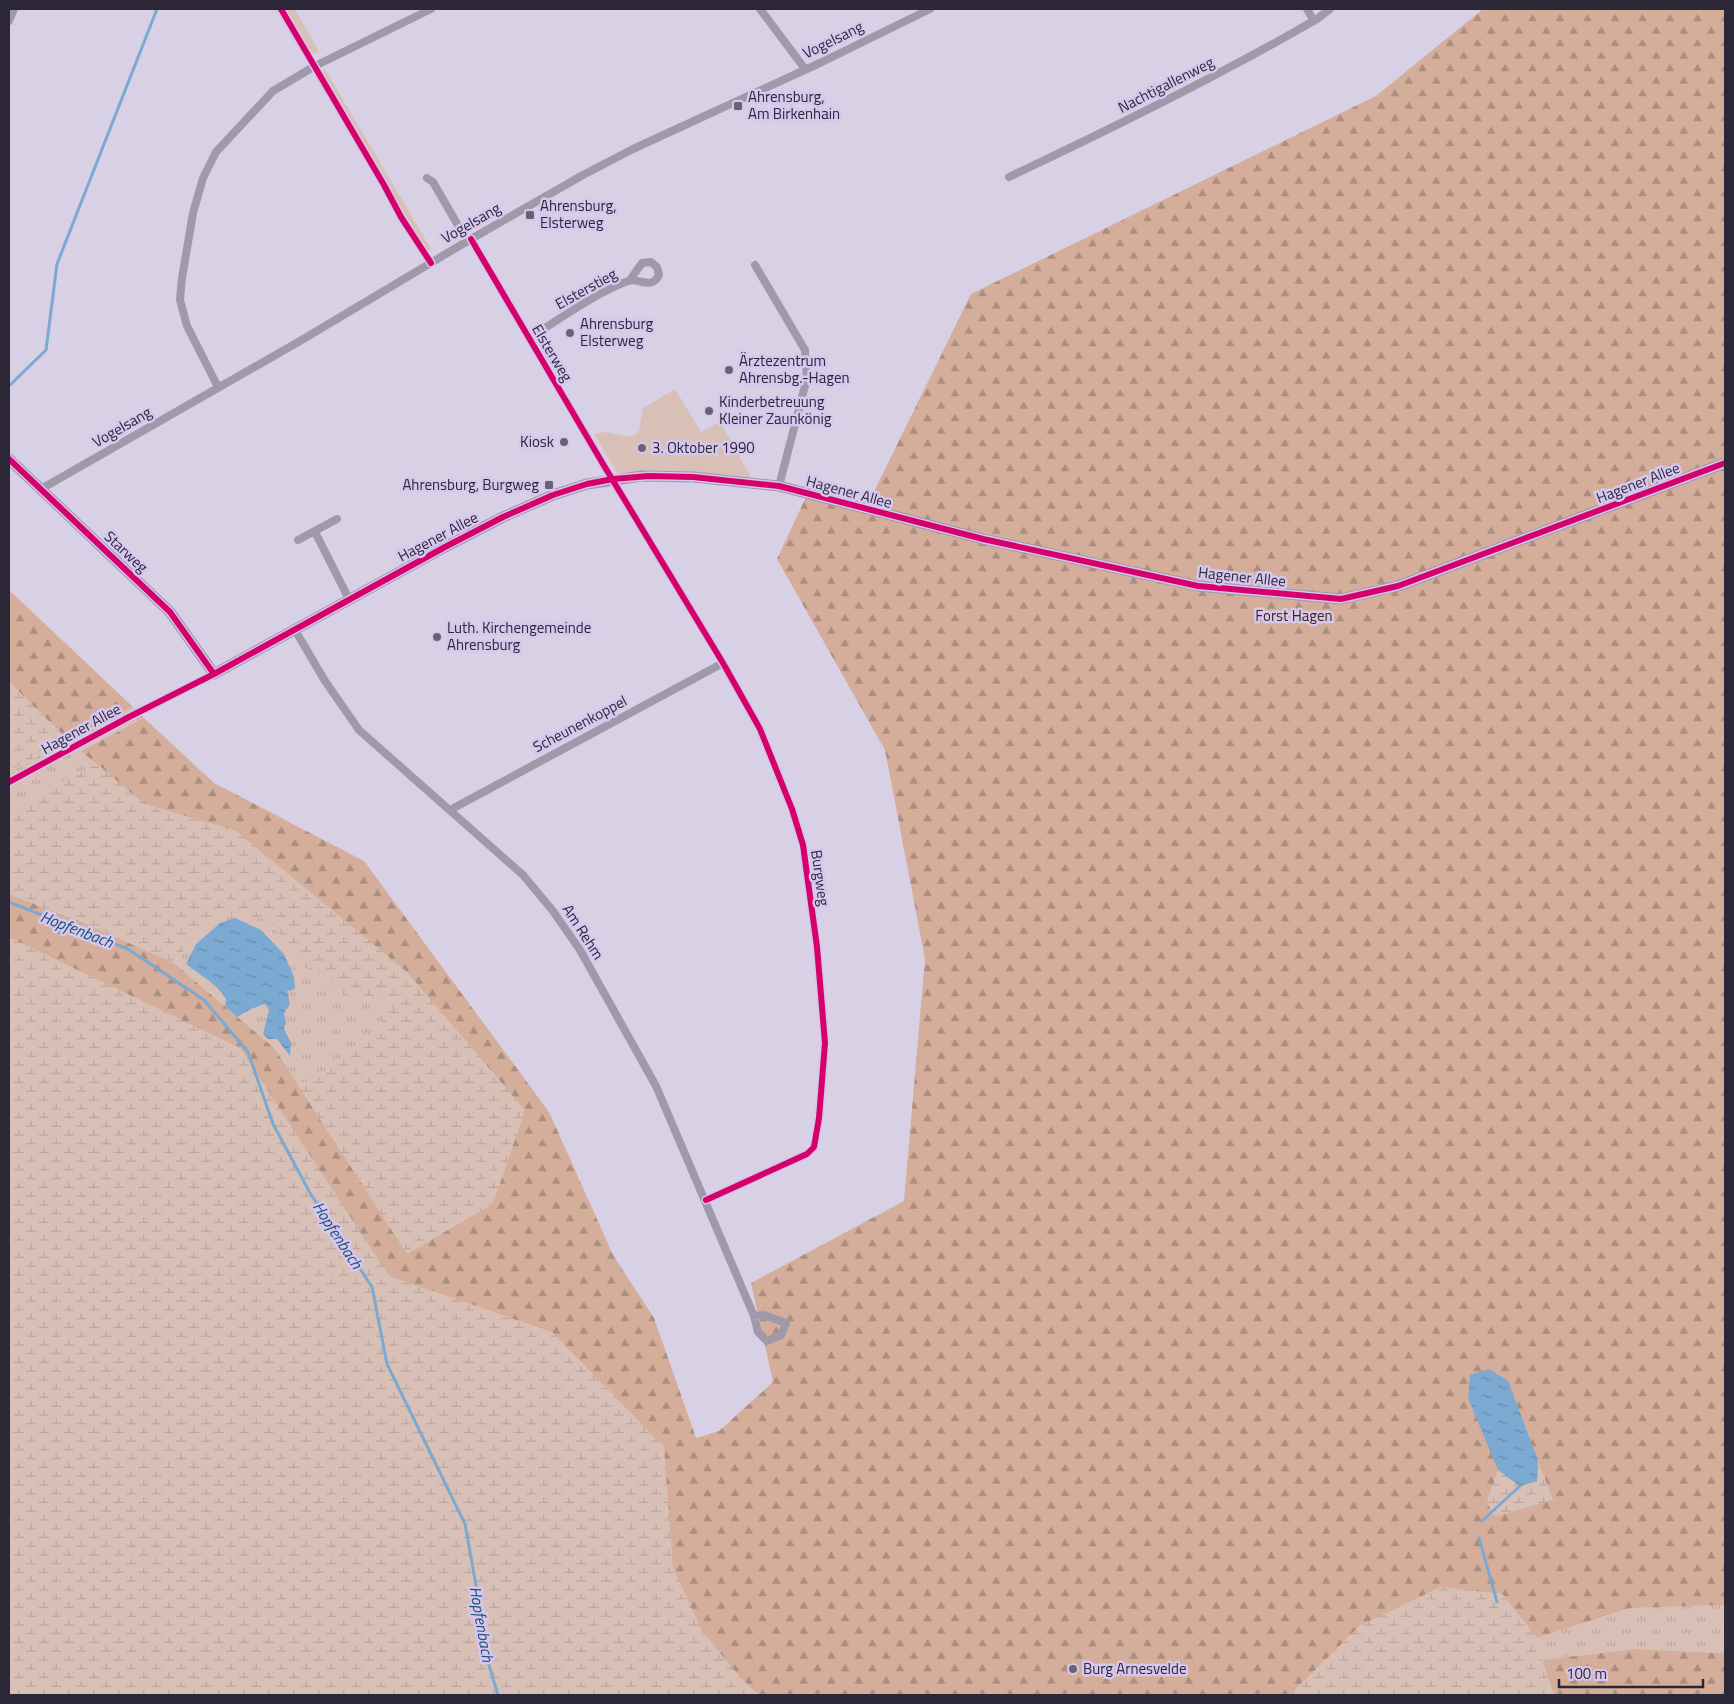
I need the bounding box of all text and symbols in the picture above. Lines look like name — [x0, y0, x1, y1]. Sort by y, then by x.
street label: Vogelsang — [798, 15, 867, 64]
street label: Nachtigallenweg — [1114, 50, 1218, 119]
place label: Ahrensburg, Am Birkenhain — [748, 85, 840, 125]
marker: Ahrensburg, Am Birkenhain — [732, 100, 744, 112]
place label: Ahrensburg, Elsterweg — [540, 194, 617, 234]
street label: Vogelsang — [437, 196, 505, 249]
marker: Ahrensburg, Elsterweg — [524, 209, 536, 221]
street label: Elsterstieg — [551, 262, 621, 315]
place label: Ahrensburg Elsterweg — [580, 312, 654, 352]
street label: Elsterweg — [526, 320, 579, 386]
marker: Ahrensburg Elsterweg — [564, 327, 576, 339]
place label: Ärztezentrum Ahrensbg.-Hagen — [739, 349, 850, 389]
marker: Ärztezentrum Ahrensbg.-Hagen — [723, 364, 735, 376]
place label: Kinderbetreuung Kleiner Zaunkönig — [719, 390, 832, 430]
street label: Vogelsang — [88, 400, 156, 453]
marker: Kinderbetreuung Kleiner Zaunkönig — [703, 405, 715, 417]
place label: Kiosk — [520, 430, 554, 453]
marker: Kiosk — [558, 436, 570, 448]
place label: 3. Oktober 1990 — [652, 436, 755, 459]
marker: 3. Oktober 1990 — [636, 442, 648, 454]
street label: Hagener Allee — [1593, 456, 1683, 509]
street label: Hagener Allee — [804, 469, 895, 514]
place label: Ahrensburg, Burgweg — [402, 473, 539, 496]
marker: Ahrensburg, Burgweg — [543, 479, 555, 491]
street label: Hagener Allee — [393, 506, 482, 567]
street label: Starweg — [99, 525, 154, 578]
street label: Hagener Allee — [1197, 560, 1287, 593]
park label: Forst Hagen — [1255, 604, 1333, 627]
place label: Luth. Kirchengemeinde Ahrensburg — [447, 616, 591, 656]
marker: Luth. Kirchengemeinde Ahrensburg — [431, 631, 443, 643]
street label: Scheunenkoppel — [529, 689, 631, 758]
street label: Hagener Allee — [37, 697, 125, 760]
street label: Burgweg — [805, 848, 836, 908]
street label: Am Rehm — [557, 899, 610, 964]
water label: Hopfenbach — [37, 904, 118, 954]
water label: Hopfenbach — [307, 1196, 369, 1274]
water label: Hopfenbach — [464, 1584, 501, 1665]
scale bar — [1559, 1656, 1703, 1688]
place label: Burg Arnesvelde — [1083, 1657, 1187, 1680]
text: 100 m — [1566, 1662, 1607, 1685]
marker: Burg Arnesvelde — [1067, 1663, 1079, 1675]

